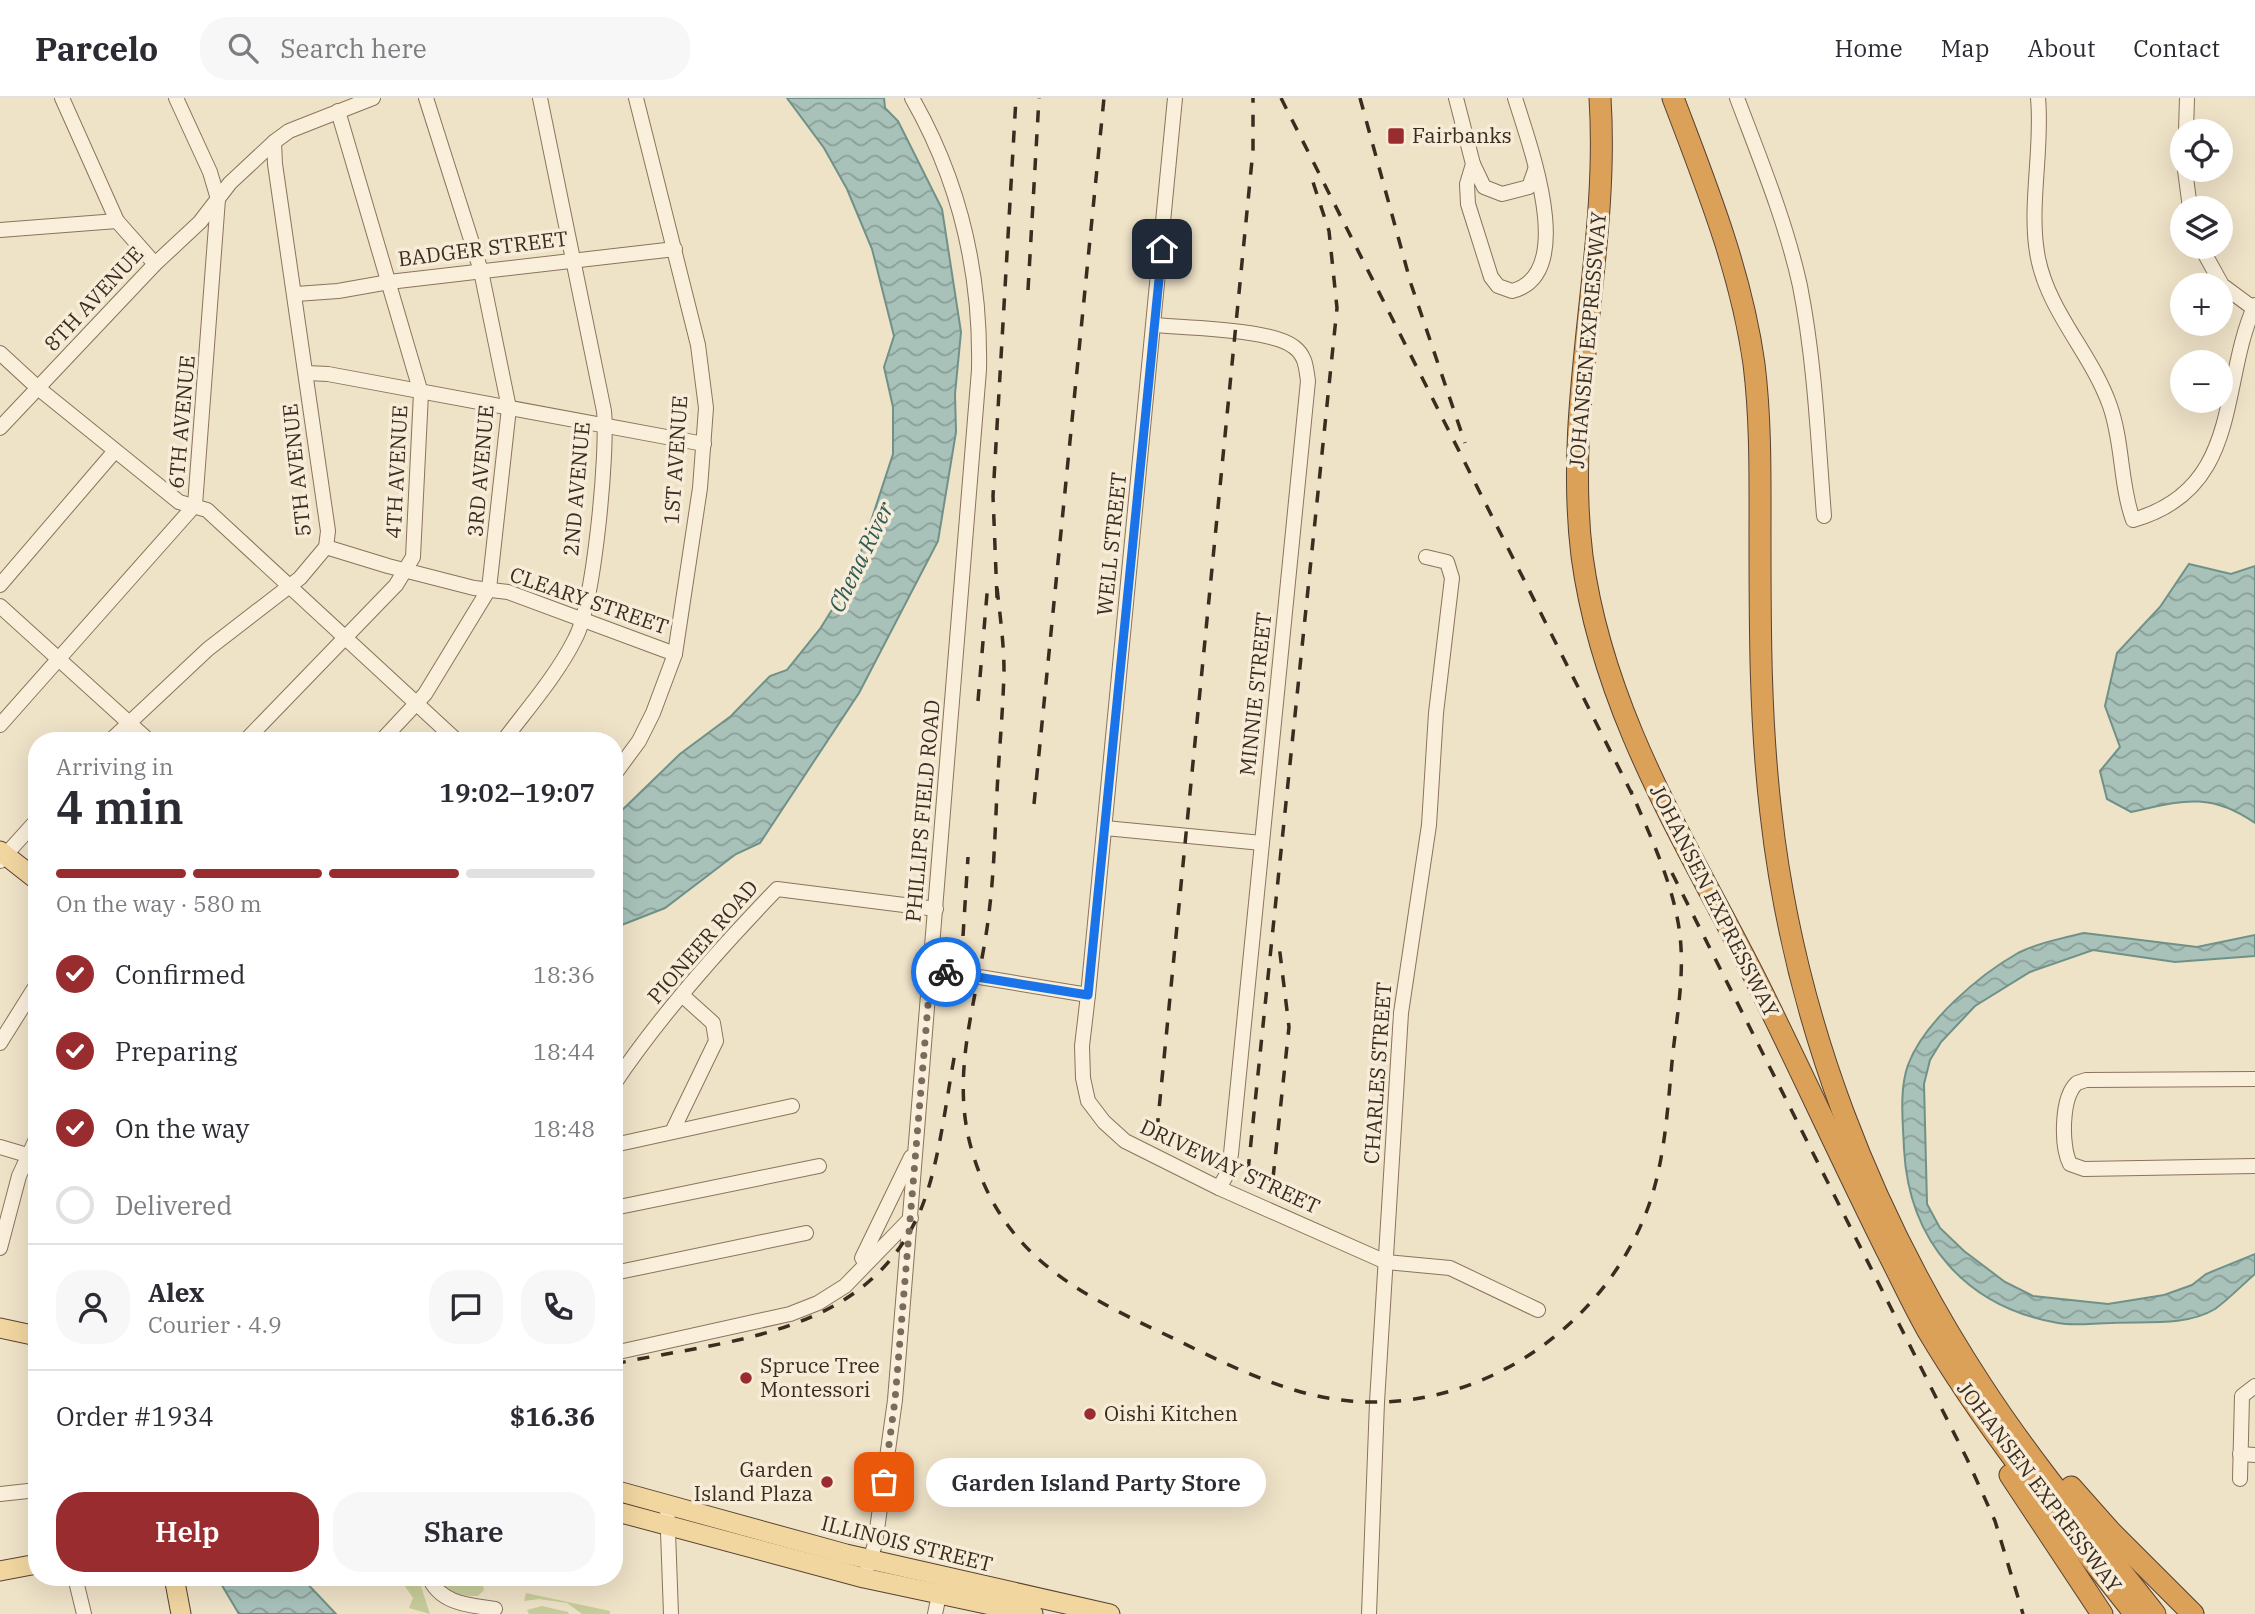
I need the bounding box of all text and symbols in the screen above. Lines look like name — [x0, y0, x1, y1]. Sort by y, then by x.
search box — [200, 17, 690, 80]
text: Parcelo — [35, 27, 158, 70]
icon: search — [224, 29, 262, 67]
text: Search here — [280, 31, 427, 65]
text: Home — [1835, 32, 1903, 64]
text: Map — [1941, 32, 1989, 64]
text: About — [2027, 32, 2095, 64]
text: Contact — [2133, 32, 2220, 64]
map controls — [2170, 119, 2233, 413]
button: locate — [2170, 119, 2233, 182]
place label: Fairbanks — [1412, 121, 1512, 149]
marker: Fairbanks — [1386, 126, 1406, 146]
button: layers — [2170, 196, 2233, 259]
street label: JOHANSEN EXPRESSWAY — [1562, 210, 1612, 469]
pin — [1132, 219, 1192, 279]
street label: BADGER STREET — [396, 224, 570, 272]
icon: home — [1143, 230, 1181, 268]
street label: 8TH AVENUE — [37, 240, 149, 357]
button: + — [2170, 273, 2233, 336]
button: − — [2170, 350, 2233, 413]
street label: 6TH AVENUE — [161, 354, 201, 490]
street label: 1ST AVENUE — [657, 394, 693, 525]
street label: 5TH AVENUE — [275, 402, 317, 538]
street label: 4TH AVENUE — [379, 404, 413, 539]
street label: 3RD AVENUE — [460, 404, 500, 538]
street label: 2ND AVENUE — [556, 421, 596, 557]
street label: WELL STREET — [1090, 471, 1132, 617]
water label: Chena River — [821, 496, 900, 617]
street label: CLEARY STREET — [506, 560, 672, 640]
street label: MINNIE STREET — [1232, 611, 1278, 777]
street label: PHILLIPS FIELD ROAD — [898, 699, 946, 923]
text: Arriving in — [56, 751, 173, 781]
text: 19:02–19:07 — [439, 775, 595, 809]
text: 4 min — [56, 777, 184, 837]
street label: JOHANSEN EXPRESSWAY — [1644, 779, 1786, 1022]
street label: PIONEER ROAD — [641, 874, 764, 1009]
text: On the way · 580 m — [56, 888, 262, 918]
courier — [911, 937, 981, 1007]
icon: bike — [927, 953, 965, 991]
icon: check — [56, 955, 94, 993]
text: Confirmed — [115, 957, 246, 991]
text: 18:36 — [533, 959, 595, 989]
street label: CHARLES STREET — [1357, 981, 1397, 1165]
icon: check — [56, 1032, 94, 1070]
text: Preparing — [115, 1034, 237, 1068]
text: 18:44 — [533, 1036, 595, 1066]
icon: check — [56, 1109, 94, 1147]
text: On the way — [115, 1111, 249, 1145]
street label: DRIVEWAY STREET — [1136, 1112, 1325, 1220]
text: 18:48 — [533, 1113, 595, 1143]
text: Delivered — [115, 1188, 232, 1222]
button: person — [56, 1270, 130, 1344]
button: chat — [429, 1270, 503, 1344]
button: phone — [521, 1270, 595, 1344]
text: Alex — [148, 1275, 204, 1309]
text: Courier · 4.9 — [148, 1309, 282, 1339]
place label: Spruce Tree Montessori — [760, 1351, 880, 1403]
marker: Spruce Tree Montessori — [738, 1370, 754, 1386]
street label: JOHANSEN EXPRESSWAY — [1951, 1375, 2129, 1598]
text: Order #1934 — [56, 1399, 214, 1433]
text: $16.36 — [510, 1399, 595, 1433]
place label: Oishi Kitchen — [1104, 1399, 1238, 1427]
marker: Oishi Kitchen — [1082, 1406, 1098, 1422]
pin — [854, 1452, 914, 1512]
place label: Garden Island Plaza — [694, 1455, 813, 1507]
callout: Garden Island Party Store — [926, 1458, 1266, 1506]
icon: bag — [865, 1463, 903, 1501]
text: Garden Island Party Store — [951, 1467, 1241, 1497]
marker: Garden Island Plaza — [819, 1474, 835, 1490]
button: Help — [56, 1492, 319, 1572]
button: Share — [333, 1492, 595, 1572]
street label: ILLINOIS STREET — [819, 1508, 996, 1578]

